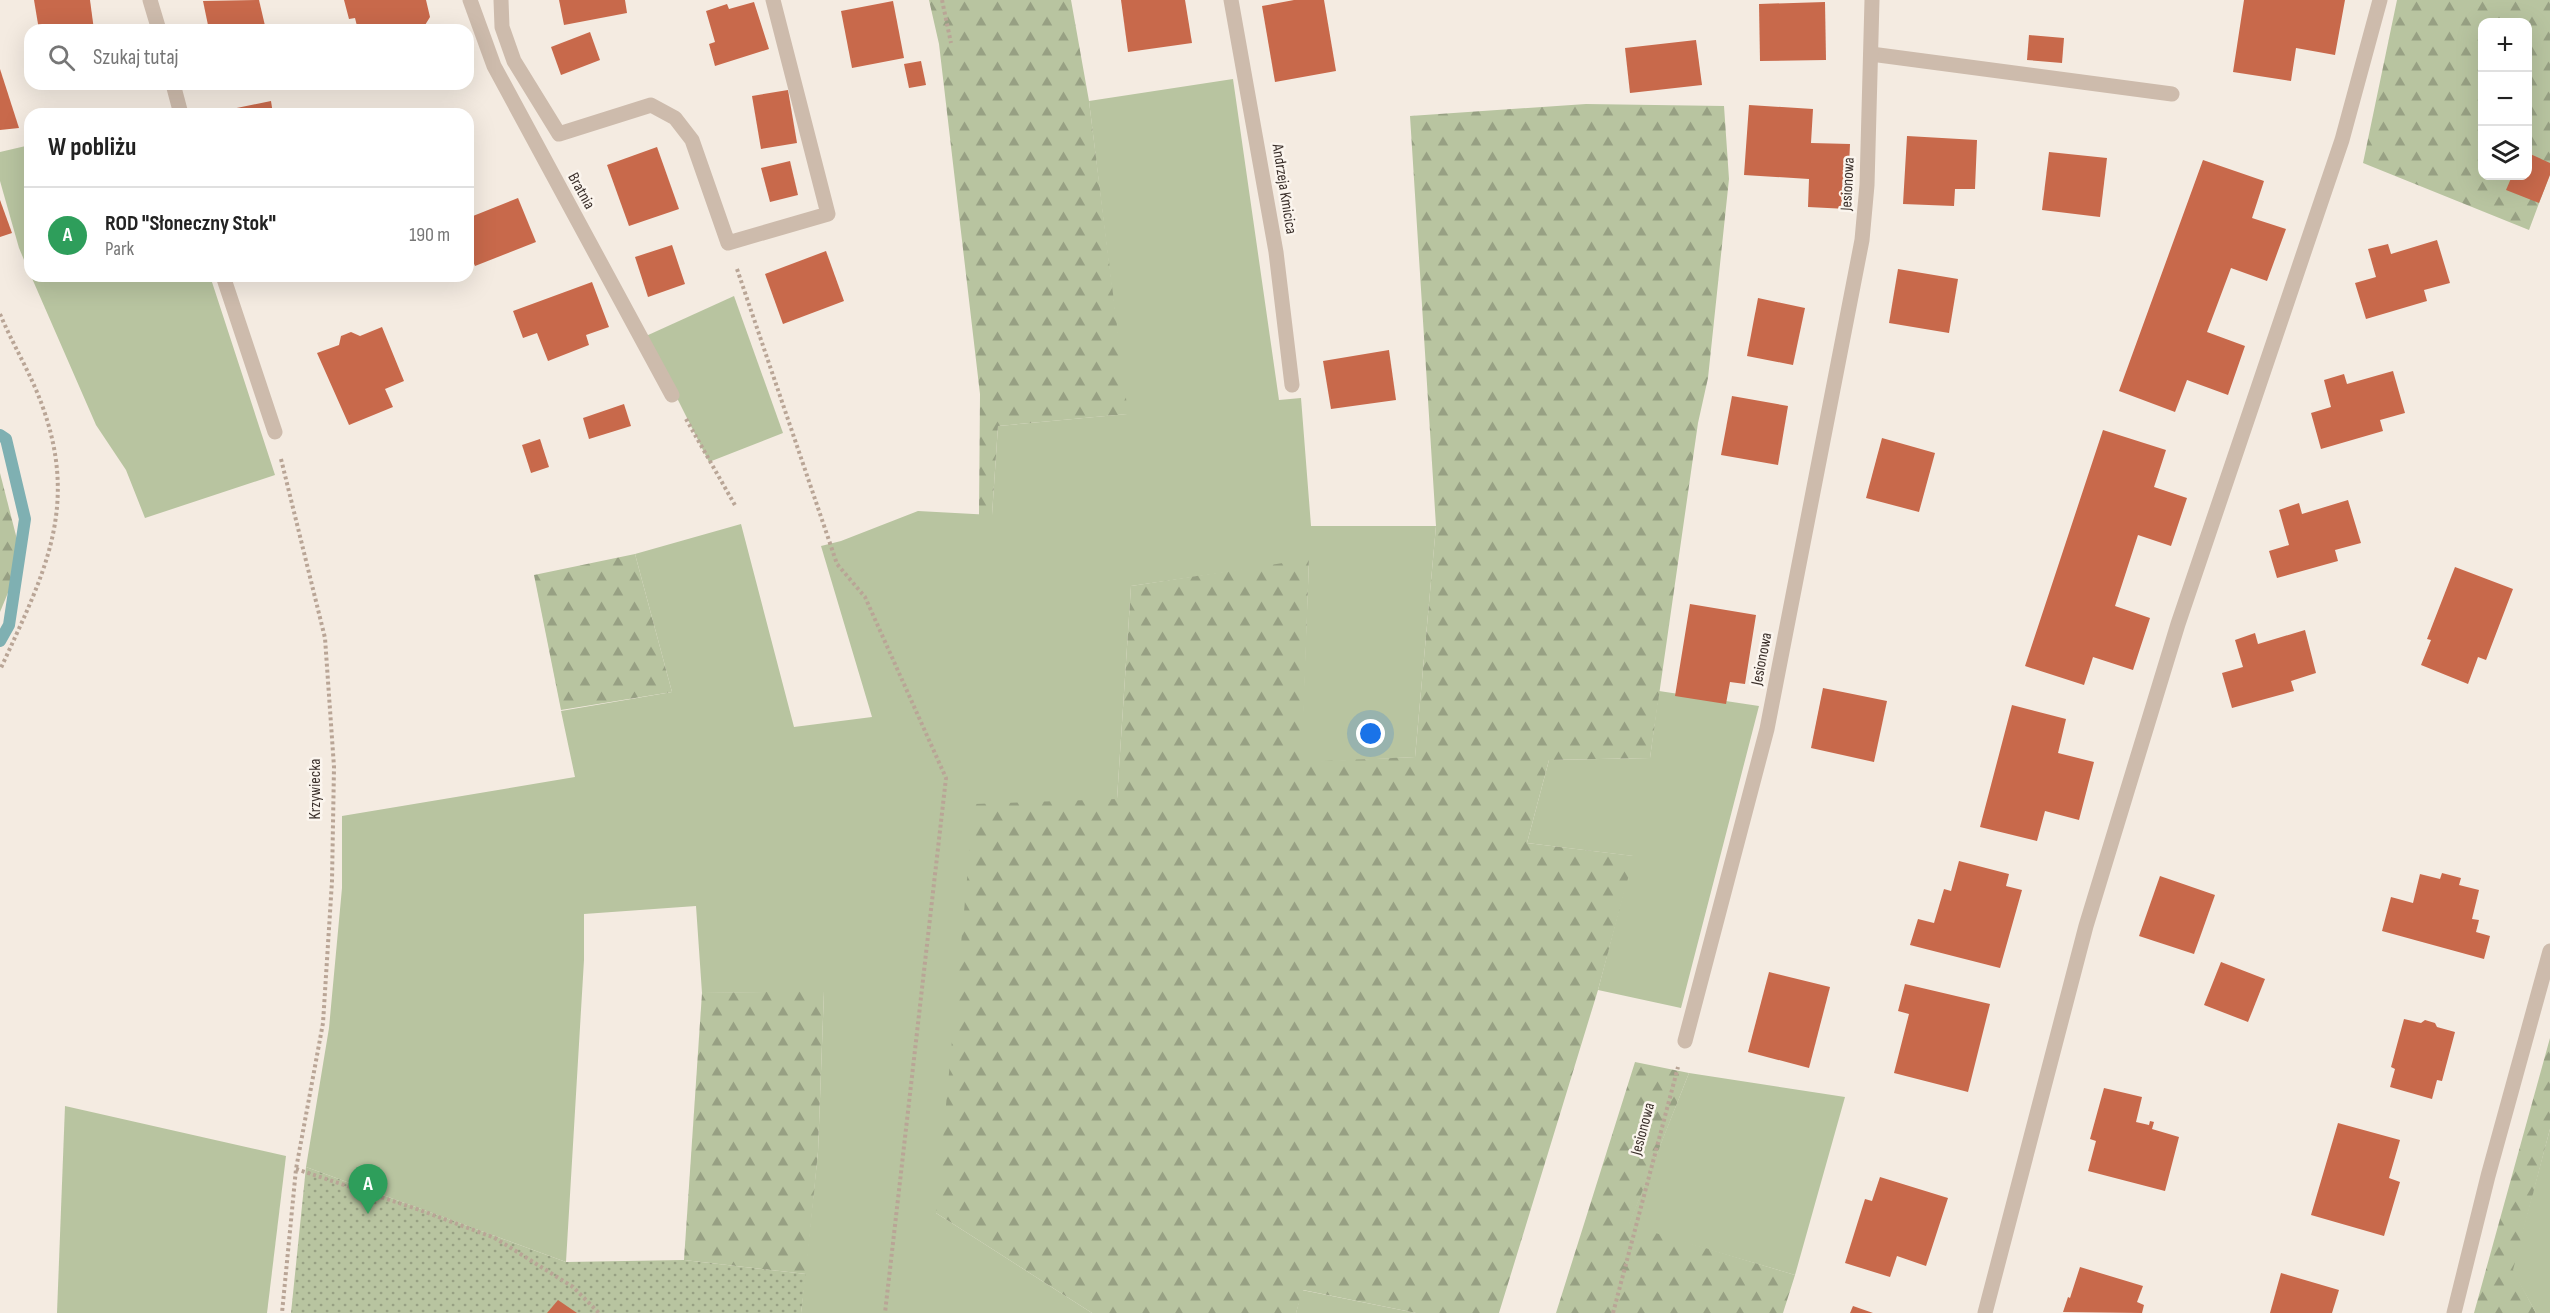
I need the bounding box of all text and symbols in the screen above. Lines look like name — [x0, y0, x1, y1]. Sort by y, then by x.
map controls — [2478, 18, 2532, 180]
button: + — [2478, 18, 2532, 72]
search box — [24, 24, 474, 90]
icon: search — [45, 41, 78, 74]
text: Szukaj tutaj — [93, 44, 179, 71]
button: − — [2478, 72, 2532, 126]
button: layers — [2478, 126, 2532, 180]
text: W pobliżu — [48, 132, 136, 163]
street label: Andrzeja Kmicica — [1267, 142, 1300, 235]
street label: Jesionowa — [1837, 157, 1859, 212]
street label: Bratnia — [563, 170, 599, 212]
text: ROD "Słoneczny Stok" — [105, 210, 276, 237]
text: A — [63, 223, 72, 247]
text: 190 m — [409, 223, 450, 247]
text: Park — [105, 237, 134, 261]
street label: Jesionowa — [1747, 631, 1776, 688]
your location — [1356, 719, 1385, 748]
street label: Krzywiecka — [306, 759, 325, 819]
street label: Jesionowa — [1627, 1101, 1659, 1158]
pin: A — [348, 1164, 388, 1214]

